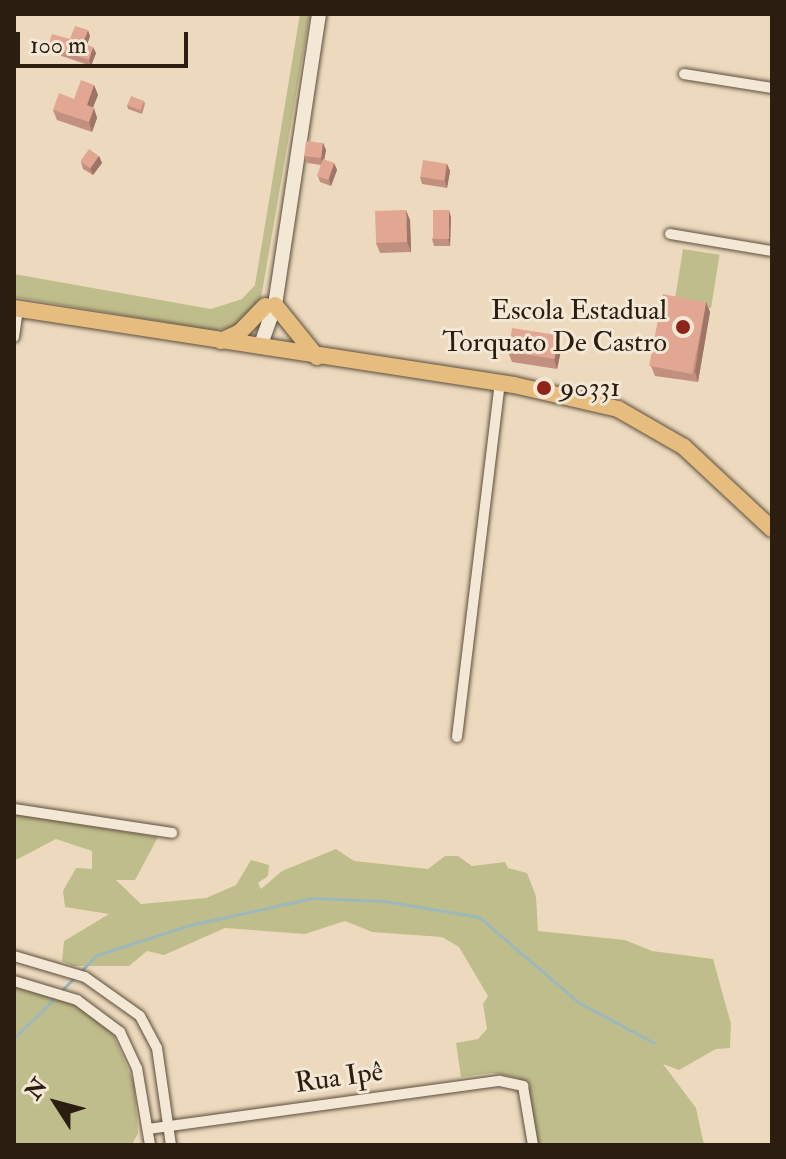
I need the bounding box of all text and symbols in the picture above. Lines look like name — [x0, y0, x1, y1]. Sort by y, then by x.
scale bar — [20, 16, 192, 66]
text: 100 m — [30, 30, 87, 61]
place label: Escola Estadual Torquato De Castro — [442, 294, 667, 360]
marker: Escola Estadual Torquato De Castro — [674, 318, 692, 336]
place label: 90331 — [560, 371, 620, 405]
marker: 90331 — [535, 379, 553, 397]
street label: Rua Ipê — [293, 1055, 385, 1101]
north arrow — [16, 1063, 96, 1143]
text: N — [19, 1073, 54, 1105]

